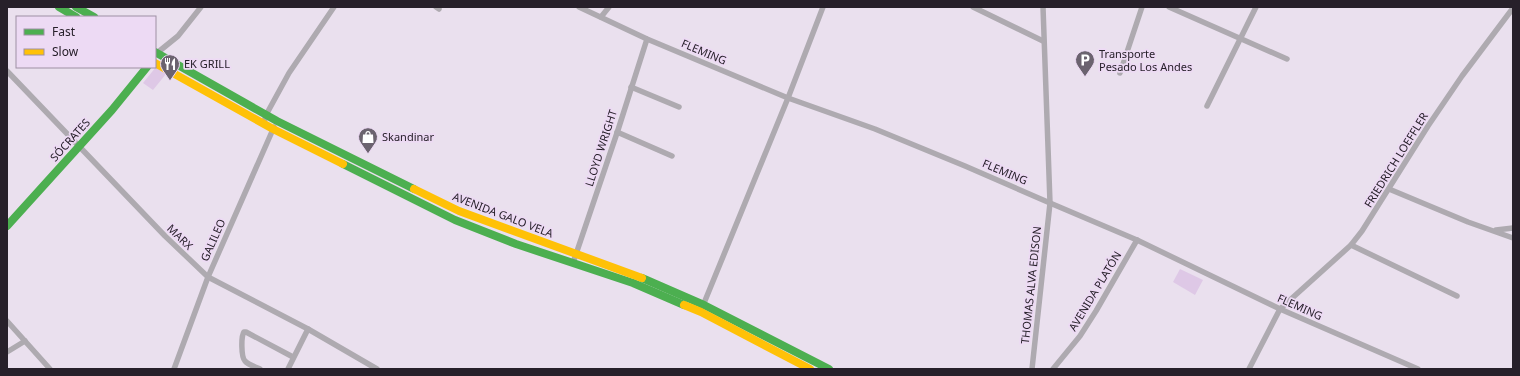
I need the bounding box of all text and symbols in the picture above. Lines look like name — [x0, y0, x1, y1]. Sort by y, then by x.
legend — [16, 16, 156, 68]
text: Fast — [52, 23, 76, 40]
street label: FLEMING — [679, 35, 729, 68]
text: Slow — [52, 43, 79, 60]
place label: Transporte Pesado Los Andes — [1099, 46, 1192, 74]
parking icon: Transporte Pesado Los Andes — [1074, 49, 1096, 77]
restaurant icon: EK GRILL — [159, 53, 181, 81]
place label: EK GRILL — [184, 56, 230, 71]
street label: LLOYD WRIGHT — [581, 107, 620, 188]
street label: FRIEDRICH LOEFFLER — [1360, 109, 1431, 210]
street label: SÓCRATES — [46, 115, 93, 164]
shop icon: Skandinar — [357, 126, 379, 154]
place label: Skandinar — [382, 129, 434, 144]
street label: FLEMING — [980, 155, 1030, 188]
street label: AVENIDA GALO VELA — [451, 188, 557, 241]
street label: GALILEO — [197, 216, 229, 263]
street label: MARX — [164, 221, 197, 253]
street label: THOMAS ALVA EDISON — [1017, 225, 1044, 345]
street label: AVENIDA PLATÓN — [1065, 248, 1124, 333]
street label: FLEMING — [1275, 290, 1325, 323]

